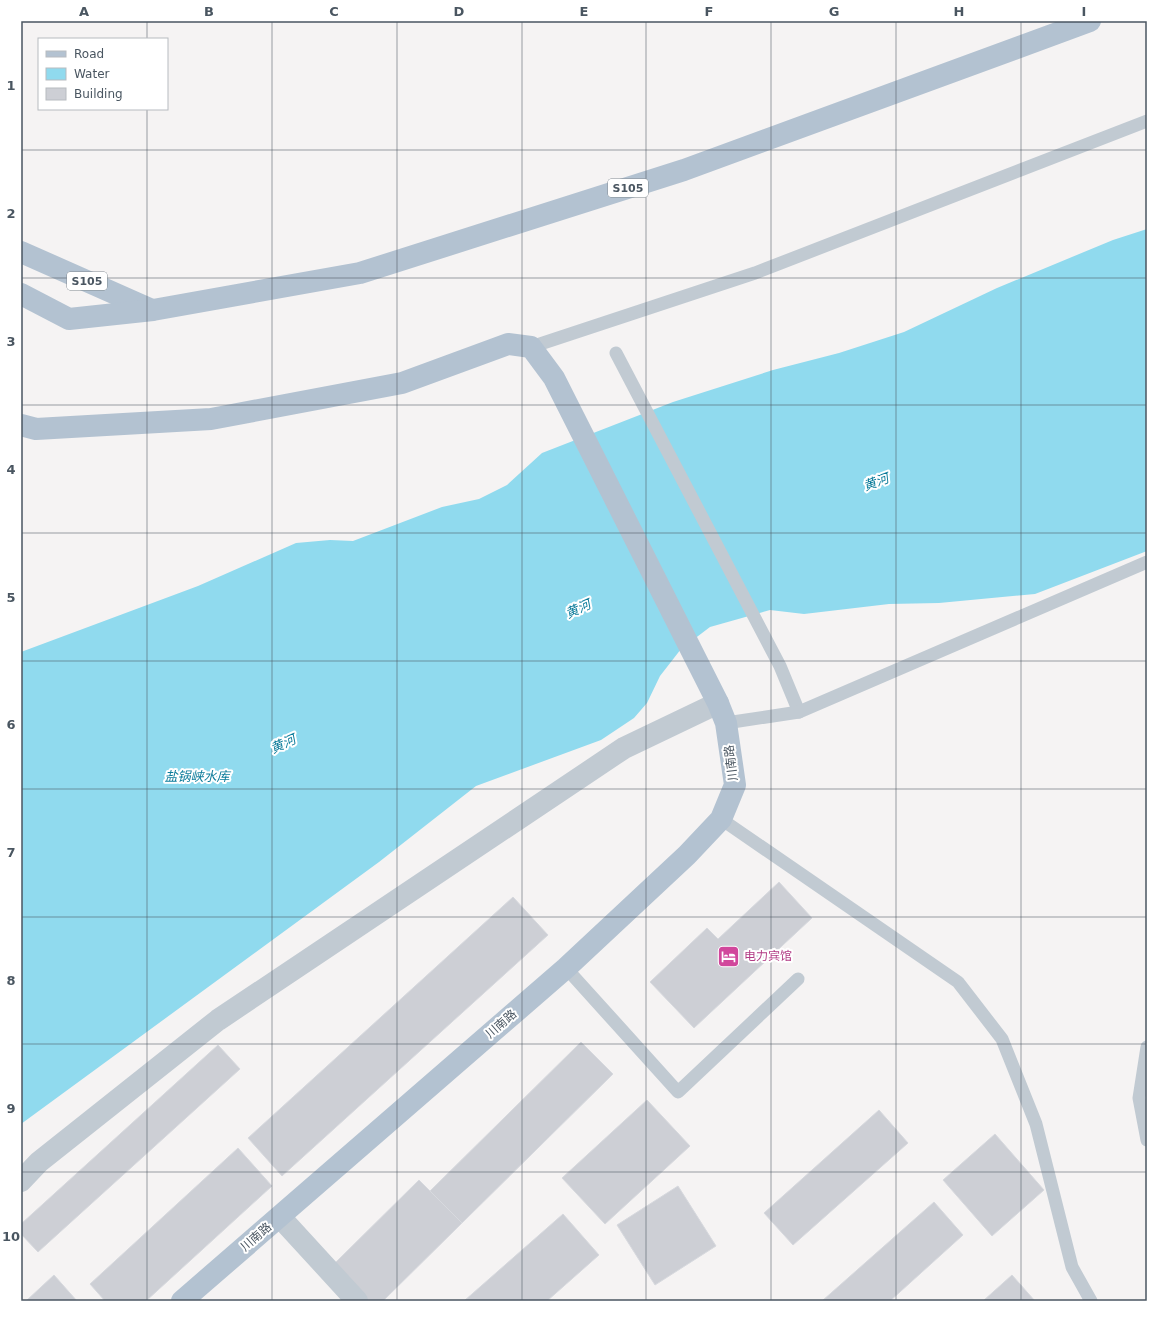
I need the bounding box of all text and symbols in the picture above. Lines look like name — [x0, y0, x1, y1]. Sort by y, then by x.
text: A — [79, 4, 89, 19]
text: B — [204, 4, 214, 19]
text: C — [329, 4, 339, 19]
text: D — [454, 4, 465, 19]
text: E — [580, 4, 588, 19]
text: F — [705, 4, 713, 19]
text: G — [829, 4, 839, 19]
text: H — [954, 4, 964, 19]
text: I — [1082, 4, 1086, 19]
legend — [38, 38, 168, 110]
text: Road — [74, 47, 104, 61]
text: Water — [74, 67, 110, 81]
text: 1 — [6, 78, 16, 93]
text: Building — [74, 87, 123, 101]
road number: S105 — [608, 179, 648, 197]
text: 2 — [6, 206, 16, 221]
road number: S105 — [67, 272, 107, 290]
text: 3 — [6, 334, 16, 349]
text: 4 — [6, 462, 16, 477]
water label: 黄河 — [861, 469, 894, 493]
text: 5 — [6, 590, 16, 605]
water label: 黄河 — [563, 595, 596, 621]
text: 6 — [6, 717, 16, 732]
water label: 黄河 — [268, 730, 301, 756]
street label: 川南路 — [722, 744, 740, 782]
water label: 盐锅峡水库 — [164, 769, 231, 784]
text: 7 — [6, 845, 16, 860]
hotel icon: 电力宾馆 — [716, 943, 742, 969]
place label: 电力宾馆 — [744, 949, 792, 963]
text: 8 — [6, 973, 16, 988]
street label: 川南路 — [483, 1007, 519, 1041]
text: 9 — [6, 1101, 16, 1116]
street label: 川南路 — [238, 1220, 274, 1254]
text: 10 — [2, 1229, 20, 1244]

